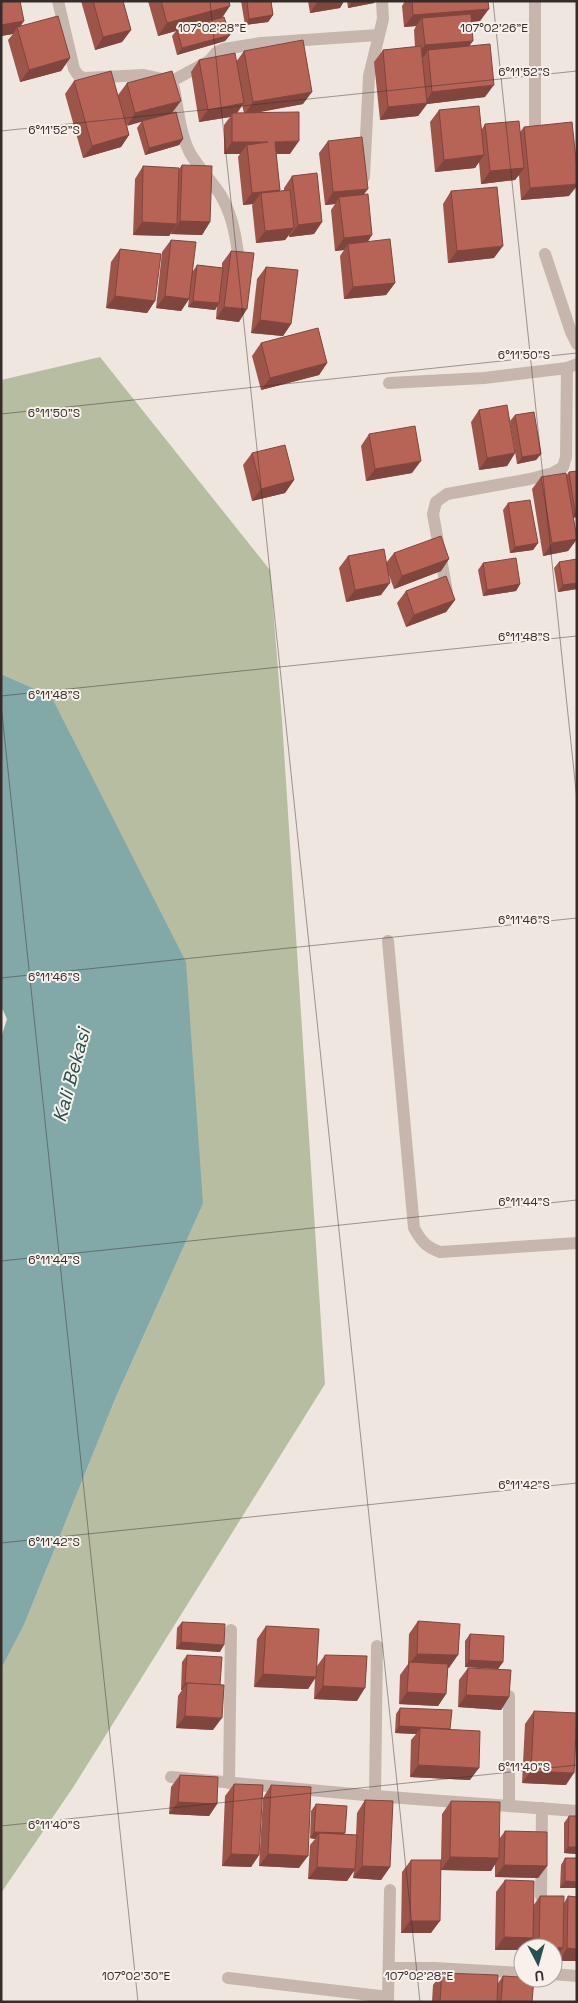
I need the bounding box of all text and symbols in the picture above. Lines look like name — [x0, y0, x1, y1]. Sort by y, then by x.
text: 107°02'28"E — [178, 20, 246, 36]
text: 107°02'26"E — [460, 20, 528, 36]
text: 6°11'52"S — [498, 64, 550, 80]
text: 6°11'52"S — [28, 122, 80, 138]
text: 6°11'50"S — [498, 347, 550, 363]
text: 6°11'50"S — [28, 405, 80, 421]
text: 6°11'48"S — [498, 629, 550, 645]
text: 6°11'48"S — [28, 687, 80, 703]
text: 6°11'46"S — [498, 912, 550, 928]
text: 6°11'46"S — [28, 969, 80, 985]
water label: Kali Bekasi — [47, 1023, 97, 1125]
text: 6°11'44"S — [498, 1194, 550, 1210]
text: 6°11'44"S — [28, 1252, 80, 1268]
text: 6°11'42"S — [498, 1477, 550, 1493]
text: 6°11'42"S — [28, 1534, 80, 1550]
text: 6°11'40"S — [498, 1759, 550, 1775]
text: 6°11'40"S — [28, 1817, 80, 1833]
north arrow — [513, 1938, 563, 1988]
text: U — [534, 1966, 545, 1985]
text: 107°02'30"E — [102, 1968, 171, 1984]
text: 107°02'28"E — [385, 1968, 453, 1984]

